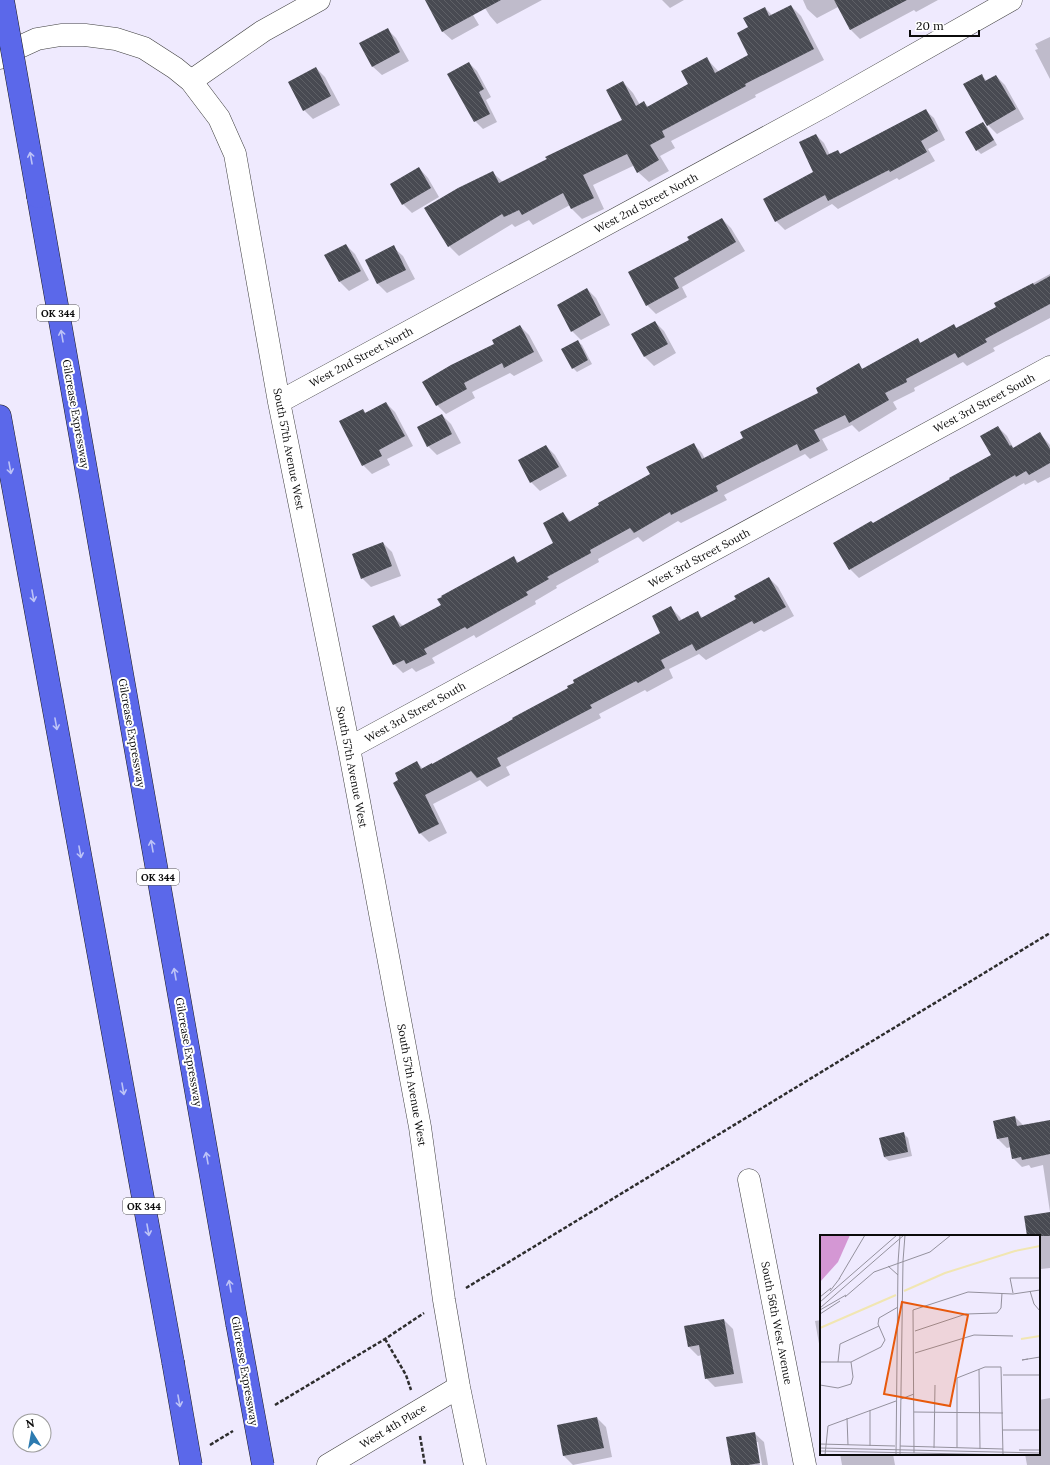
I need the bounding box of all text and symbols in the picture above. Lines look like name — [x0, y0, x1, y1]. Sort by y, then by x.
scale bar — [910, 12, 979, 38]
text: 20 m — [916, 18, 944, 33]
one-way arrow — [27, 152, 35, 165]
street label: West 2nd Street North — [592, 170, 701, 236]
road number: OK 344 — [37, 305, 79, 321]
street label: West 2nd Street North — [307, 324, 416, 390]
one-way arrow — [58, 330, 66, 343]
street label: Gilcrease Expressway — [59, 358, 93, 470]
street label: West 3rd Street South — [931, 370, 1038, 436]
street label: South 57th Avenue West — [270, 387, 308, 512]
one-way arrow — [6, 461, 14, 474]
street label: West 3rd Street South — [646, 525, 753, 591]
one-way arrow — [29, 589, 37, 602]
street label: Gilcrease Expressway — [115, 677, 149, 789]
street label: West 3rd Street South — [362, 678, 468, 746]
street label: South 57th Avenue West — [333, 705, 371, 830]
one-way arrow — [52, 717, 60, 730]
one-way arrow — [148, 840, 156, 853]
one-way arrow — [76, 845, 84, 858]
road number: OK 344 — [137, 869, 179, 885]
one-way arrow — [171, 968, 179, 981]
street label: Gilcrease Expressway — [172, 996, 206, 1108]
street label: South 57th Avenue West — [394, 1023, 430, 1148]
one-way arrow — [119, 1082, 127, 1095]
one-way arrow — [203, 1151, 211, 1164]
road number: OK 344 — [123, 1198, 165, 1214]
one-way arrow — [145, 1223, 153, 1236]
inset map — [820, 1235, 1040, 1455]
street label: South 56th West Avenue — [758, 1260, 796, 1386]
one-way arrow — [226, 1279, 234, 1292]
street label: Gilcrease Expressway — [228, 1315, 262, 1427]
one-way arrow — [176, 1394, 184, 1407]
street label: West 4th Place — [357, 1401, 429, 1451]
north arrow — [12, 1413, 52, 1453]
text: N — [25, 1415, 36, 1431]

